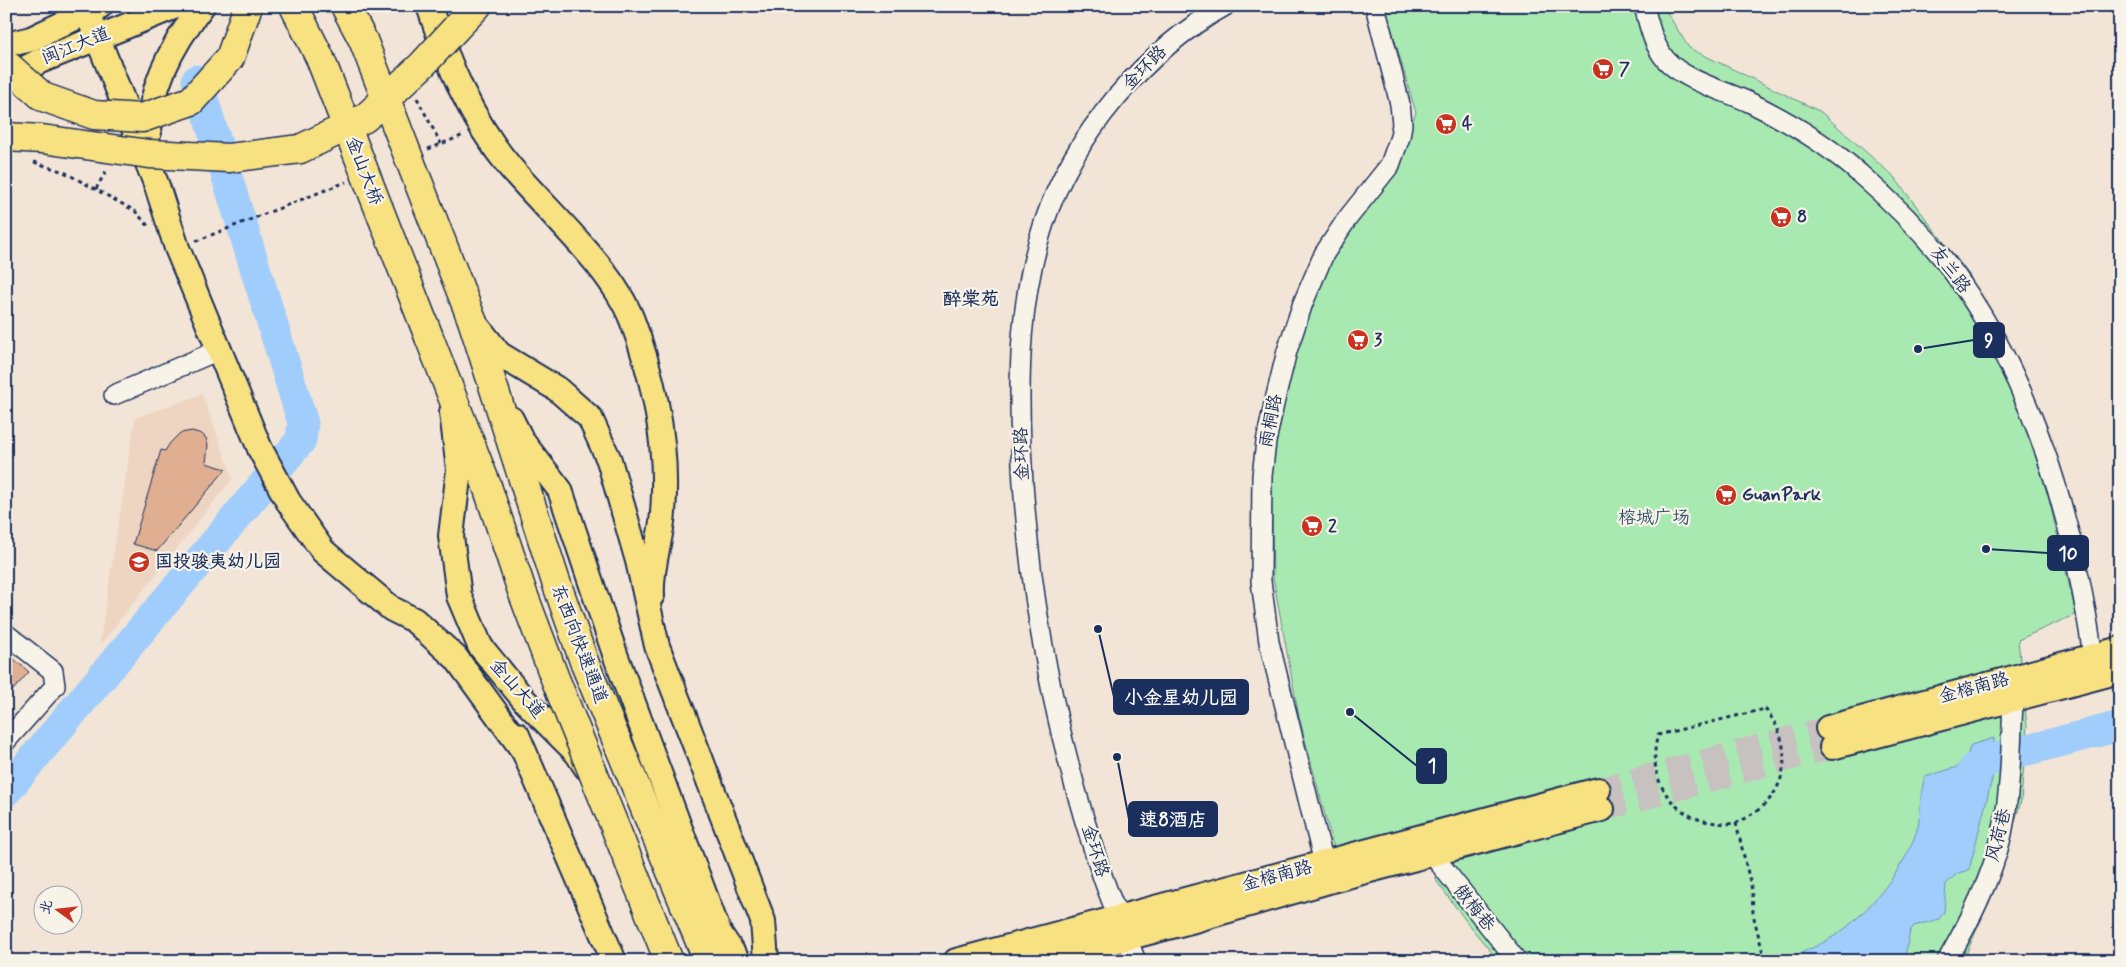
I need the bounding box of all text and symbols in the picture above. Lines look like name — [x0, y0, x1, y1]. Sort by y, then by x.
street label: 闽江大道 — [38, 21, 114, 71]
street label: 金环路 — [1118, 40, 1172, 96]
supermarket icon: 7 — [1591, 57, 1615, 81]
place label: 7 — [1619, 57, 1630, 81]
supermarket icon: 4 — [1434, 112, 1458, 136]
place label: 4 — [1462, 112, 1473, 136]
street label: 金山大桥 — [340, 133, 388, 209]
supermarket icon: 8 — [1769, 205, 1793, 229]
place label: 8 — [1797, 205, 1807, 229]
street label: 友兰路 — [1924, 241, 1976, 299]
district label: 醉棠苑 — [942, 287, 1000, 312]
callout: 9 — [1974, 323, 2004, 357]
supermarket icon: 3 — [1346, 328, 1370, 352]
place label: 3 — [1374, 328, 1383, 352]
text: 9 — [1984, 329, 1994, 354]
street label: 雨桐路 — [1254, 392, 1288, 450]
street label: 金环路 — [1009, 427, 1035, 481]
supermarket icon: GuanPark — [1714, 483, 1738, 507]
place label: GuanPark — [1742, 483, 1822, 507]
park label: 榕城广场 — [1618, 506, 1690, 530]
supermarket icon: 2 — [1300, 514, 1324, 538]
place label: 2 — [1328, 514, 1337, 538]
callout: 10 — [2048, 536, 2088, 570]
text: 10 — [2058, 542, 2078, 567]
school or university icon: 国投骏夷幼儿园 — [127, 550, 151, 574]
place label: 国投骏夷幼儿园 — [155, 550, 281, 574]
street label: 东西向快速通道 — [545, 581, 613, 707]
street label: 金山大道 — [484, 654, 550, 724]
street label: 金榕南路 — [1936, 667, 2012, 709]
callout: 小金星幼儿园 — [1114, 680, 1248, 714]
text: 小金星幼儿园 — [1124, 686, 1238, 711]
callout: 1 — [1417, 749, 1446, 783]
text: 1 — [1428, 754, 1436, 779]
callout: 速8酒店 — [1129, 802, 1217, 836]
street label: 风荷巷 — [1981, 806, 2017, 864]
text: 速8酒店 — [1139, 808, 1207, 833]
street label: 金环路 — [1076, 822, 1114, 880]
street label: 金榕南路 — [1239, 855, 1315, 897]
street label: 傲梅巷 — [1448, 879, 1500, 937]
north arrow — [32, 884, 82, 934]
text: 北 — [36, 898, 57, 916]

